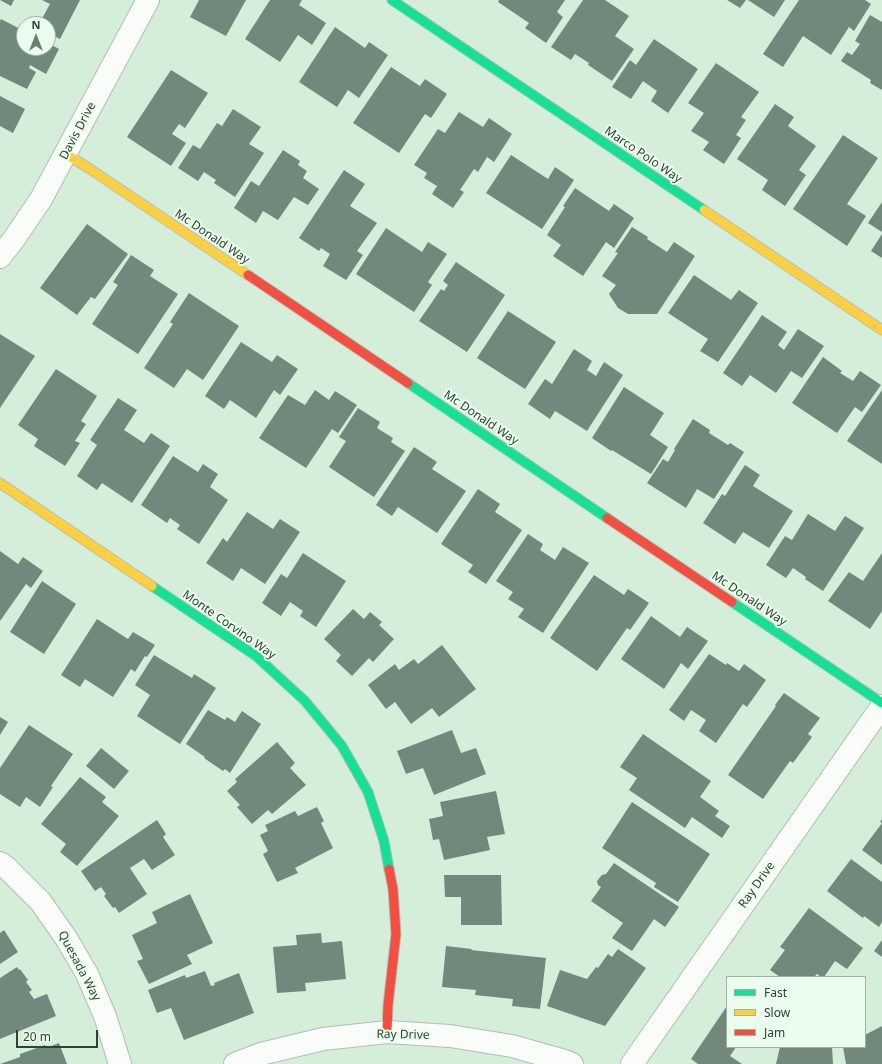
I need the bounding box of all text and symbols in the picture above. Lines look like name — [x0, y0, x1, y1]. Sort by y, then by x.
north arrow — [16, 16, 56, 56]
text: N — [32, 17, 40, 32]
street label: Davis Drive — [57, 100, 99, 162]
street label: Marco Polo Way — [602, 124, 684, 186]
street label: Mc Donald Way — [172, 207, 252, 267]
street label: Mc Donald Way — [441, 388, 521, 448]
street label: Mc Donald Way — [709, 569, 789, 629]
street label: Monte Corvino Way — [180, 587, 278, 663]
street label: Ray Drive — [736, 859, 778, 911]
street label: Quesada Way — [55, 929, 103, 1003]
legend — [726, 976, 866, 1048]
text: Fast — [764, 984, 787, 1001]
text: Slow — [764, 1004, 790, 1021]
scale bar — [18, 1022, 100, 1048]
text: Jam — [764, 1024, 785, 1041]
street label: Ray Drive — [376, 1027, 430, 1043]
text: 20 m — [23, 1028, 51, 1045]

